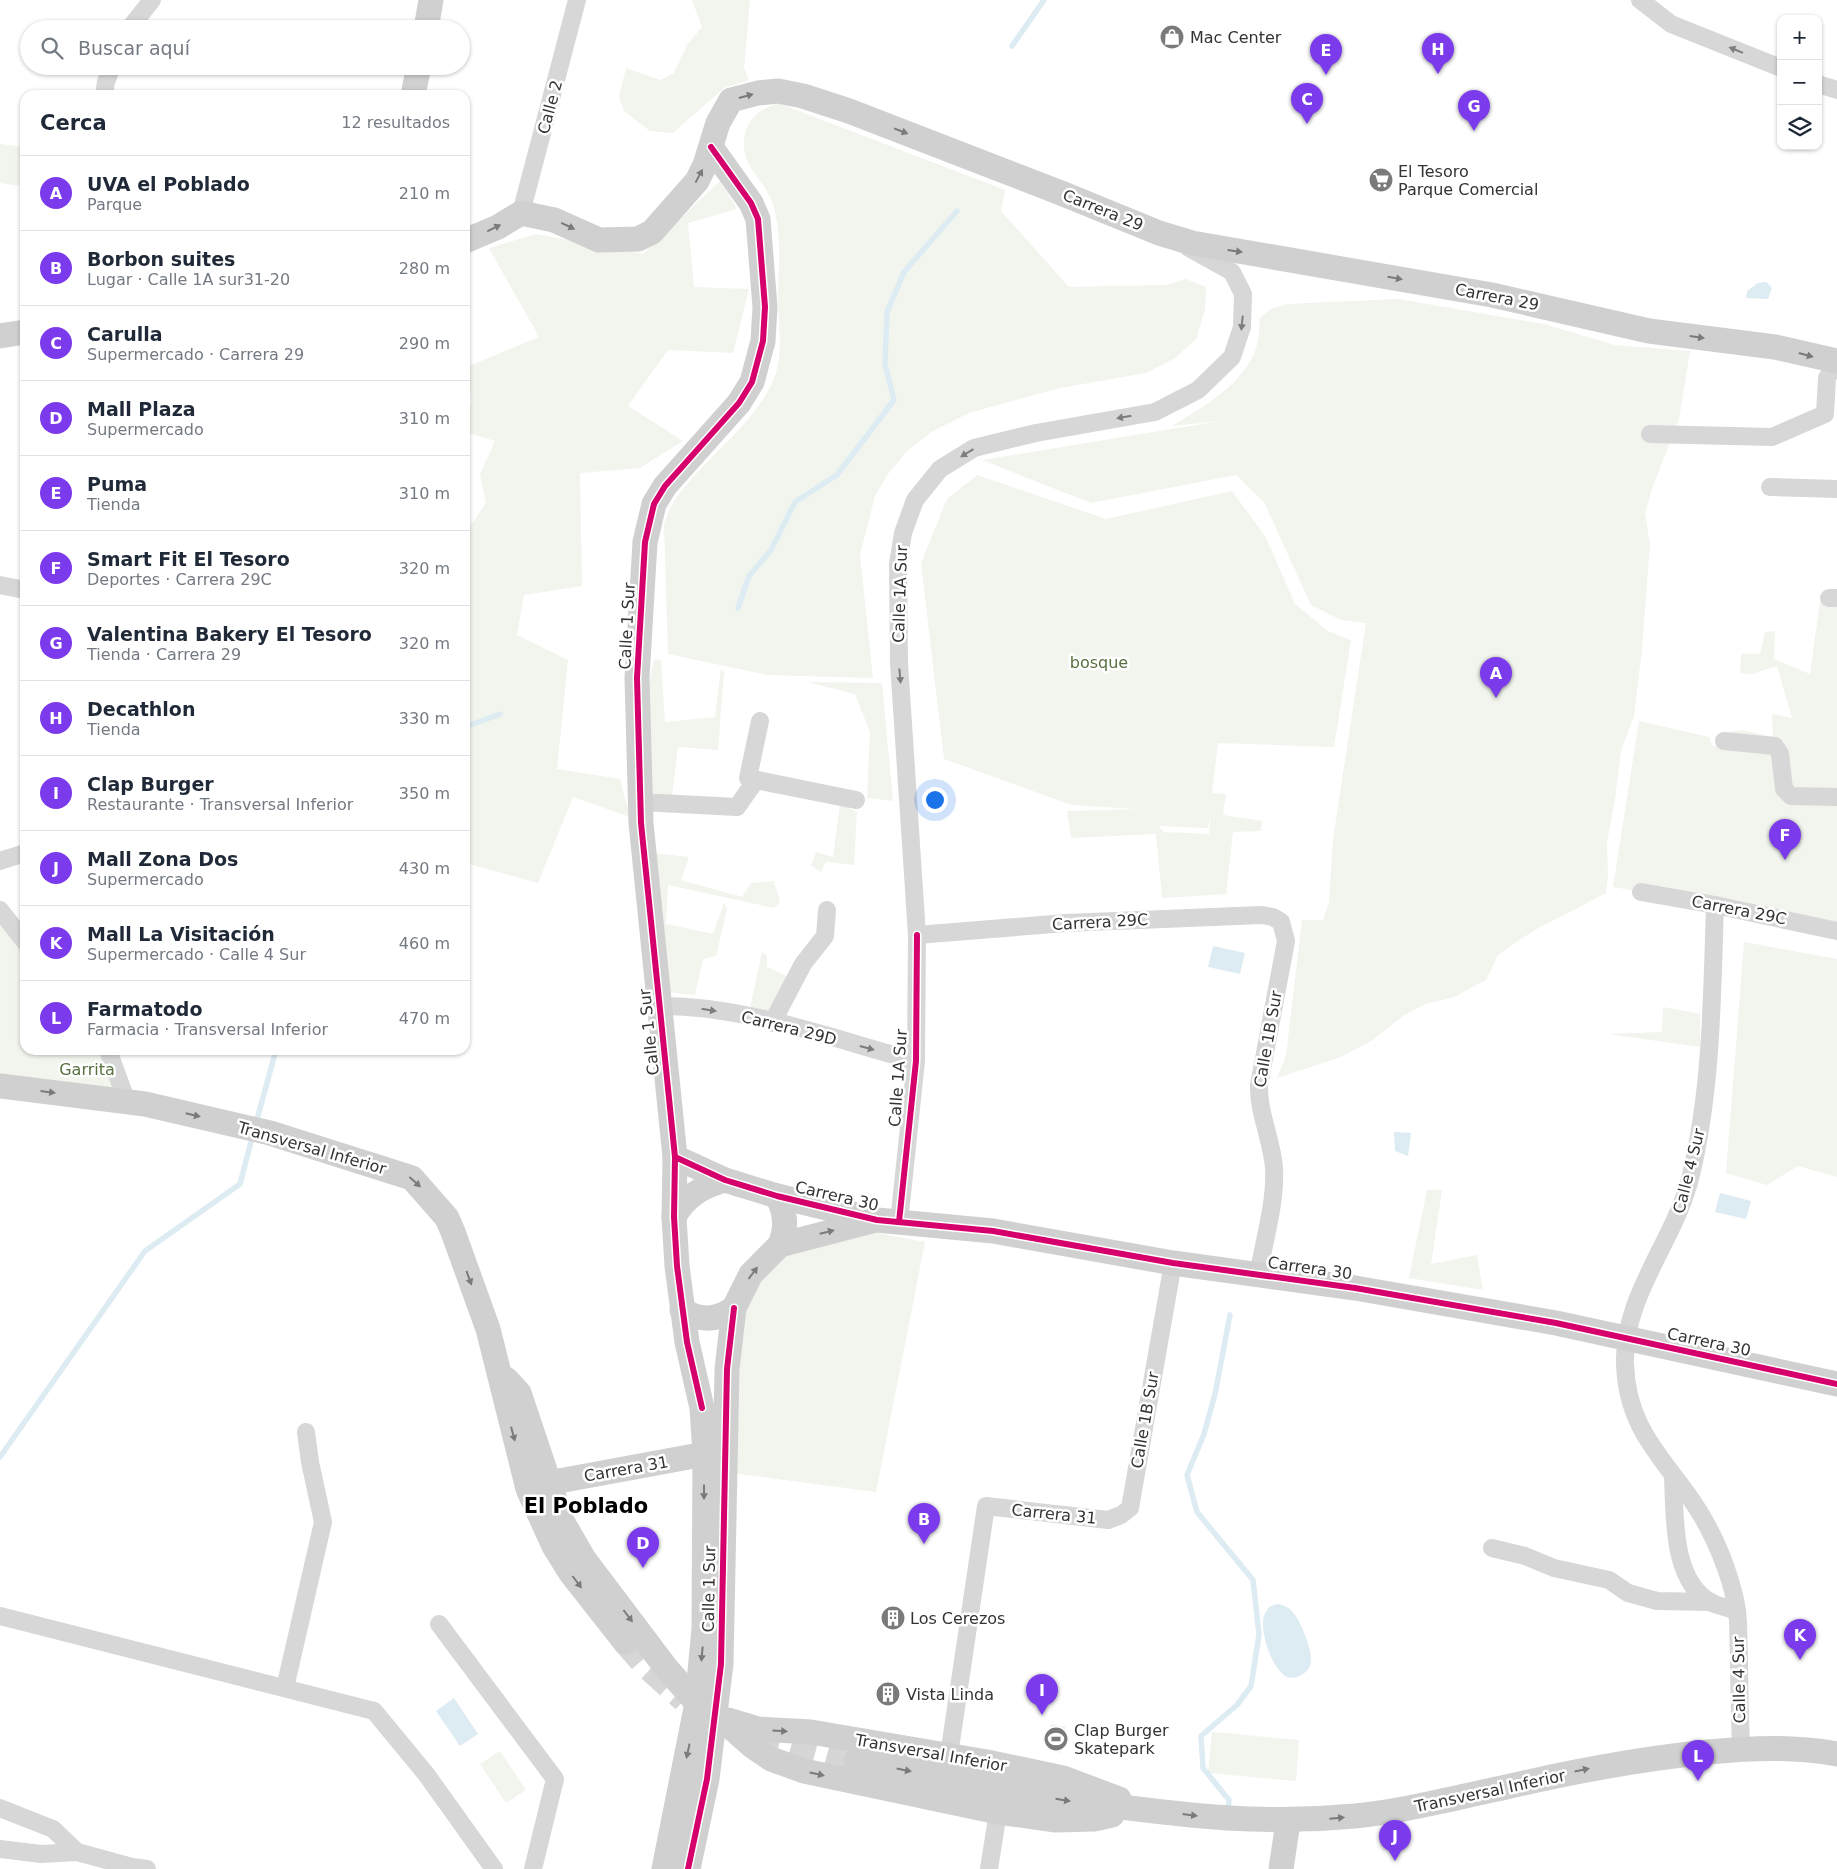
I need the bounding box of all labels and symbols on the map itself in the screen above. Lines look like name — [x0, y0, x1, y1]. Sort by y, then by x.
shop icon: Mac Center — [1159, 24, 1185, 50]
place label: Mac Center — [1190, 28, 1282, 47]
pin: H — [1422, 33, 1454, 74]
pin: E — [1310, 34, 1342, 75]
one-way arrow — [1728, 45, 1743, 53]
street label: Calle 2 — [534, 78, 566, 136]
pin: C — [1291, 83, 1323, 124]
pin: G — [1458, 90, 1490, 131]
one-way arrow — [738, 92, 753, 100]
one-way arrow — [894, 128, 908, 136]
place label: El Tesoro Parque Comercial — [1398, 162, 1538, 199]
supermarket icon: El Tesoro Parque Comercial — [1368, 167, 1394, 193]
one-way arrow — [695, 168, 703, 183]
street label: Carrera 29 — [1060, 185, 1146, 235]
one-way arrow — [561, 223, 575, 231]
one-way arrow — [487, 224, 501, 232]
one-way arrow — [1227, 247, 1243, 255]
one-way arrow — [1387, 275, 1403, 283]
street label: Carrera 29 — [1453, 280, 1541, 314]
one-way arrow — [1238, 315, 1246, 331]
one-way arrow — [1689, 333, 1705, 341]
one-way arrow — [1798, 351, 1813, 359]
one-way arrow — [1116, 414, 1132, 422]
one-way arrow — [960, 448, 973, 457]
street label: Calle 1A Sur — [889, 544, 911, 643]
street label: Calle 1 Sur — [615, 582, 639, 670]
park label: bosque — [1070, 653, 1128, 672]
pin: A — [1480, 657, 1512, 698]
one-way arrow — [896, 669, 904, 685]
your location — [922, 787, 948, 813]
pin: F — [1769, 819, 1801, 860]
street label: Carrera 29C — [1690, 891, 1788, 929]
street label: Carrera 29C — [1051, 910, 1149, 934]
street label: Calle 1 Sur — [635, 987, 663, 1076]
street label: Calle 1B Sur — [1250, 989, 1286, 1089]
one-way arrow — [702, 1006, 718, 1014]
street label: Carrera 29D — [739, 1007, 839, 1049]
street label: Calle 1A Sur — [885, 1028, 911, 1127]
one-way arrow — [860, 1044, 875, 1052]
park label: Garrita — [59, 1060, 115, 1079]
one-way arrow — [41, 1088, 57, 1096]
one-way arrow — [185, 1111, 200, 1119]
street label: Transversal Inferior — [235, 1117, 389, 1178]
street label: Calle 4 Sur — [1669, 1126, 1709, 1215]
one-way arrow — [408, 1176, 420, 1188]
street label: Carrera 30 — [793, 1177, 881, 1215]
one-way arrow — [820, 1228, 835, 1236]
street label: Carrera 30 — [1267, 1253, 1353, 1283]
one-way arrow — [747, 1267, 758, 1280]
one-way arrow — [466, 1270, 473, 1285]
street label: Carrera 30 — [1665, 1324, 1753, 1360]
street label: Calle 1B Sur — [1127, 1370, 1163, 1470]
one-way arrow — [509, 1426, 517, 1441]
street label: Carrera 31 — [582, 1452, 670, 1486]
one-way arrow — [700, 1484, 708, 1500]
district label: El Poblado — [524, 1494, 648, 1518]
street label: Carrera 31 — [1011, 1500, 1097, 1528]
pin: B — [908, 1503, 940, 1544]
pin: D — [627, 1527, 659, 1568]
street label: Calle 1 Sur — [699, 1545, 719, 1633]
one-way arrow — [572, 1575, 582, 1589]
building icon: Los Cerezos — [880, 1605, 906, 1631]
one-way arrow — [622, 1609, 633, 1622]
place label: Los Cerezos — [910, 1609, 1005, 1628]
pin: K — [1784, 1619, 1816, 1660]
street label: Calle 4 Sur — [1729, 1636, 1749, 1724]
one-way arrow — [698, 1646, 706, 1662]
pin: I — [1026, 1674, 1058, 1715]
building icon: Vista Linda — [875, 1681, 901, 1707]
place label: Vista Linda — [906, 1685, 994, 1704]
place label: Clap Burger Skatepark — [1074, 1721, 1169, 1758]
sports icon: Clap Burger Skatepark — [1043, 1726, 1069, 1752]
one-way arrow — [773, 1727, 789, 1735]
street label: Transversal Inferior — [853, 1730, 1009, 1776]
pin: L — [1682, 1740, 1714, 1781]
one-way arrow — [684, 1743, 692, 1758]
street label: Transversal Inferior — [1412, 1766, 1567, 1816]
one-way arrow — [1575, 1766, 1591, 1774]
one-way arrow — [896, 1767, 912, 1775]
one-way arrow — [810, 1770, 825, 1778]
one-way arrow — [1056, 1796, 1072, 1804]
one-way arrow — [1182, 1811, 1198, 1819]
one-way arrow — [1329, 1813, 1345, 1821]
pin: J — [1379, 1820, 1411, 1861]

